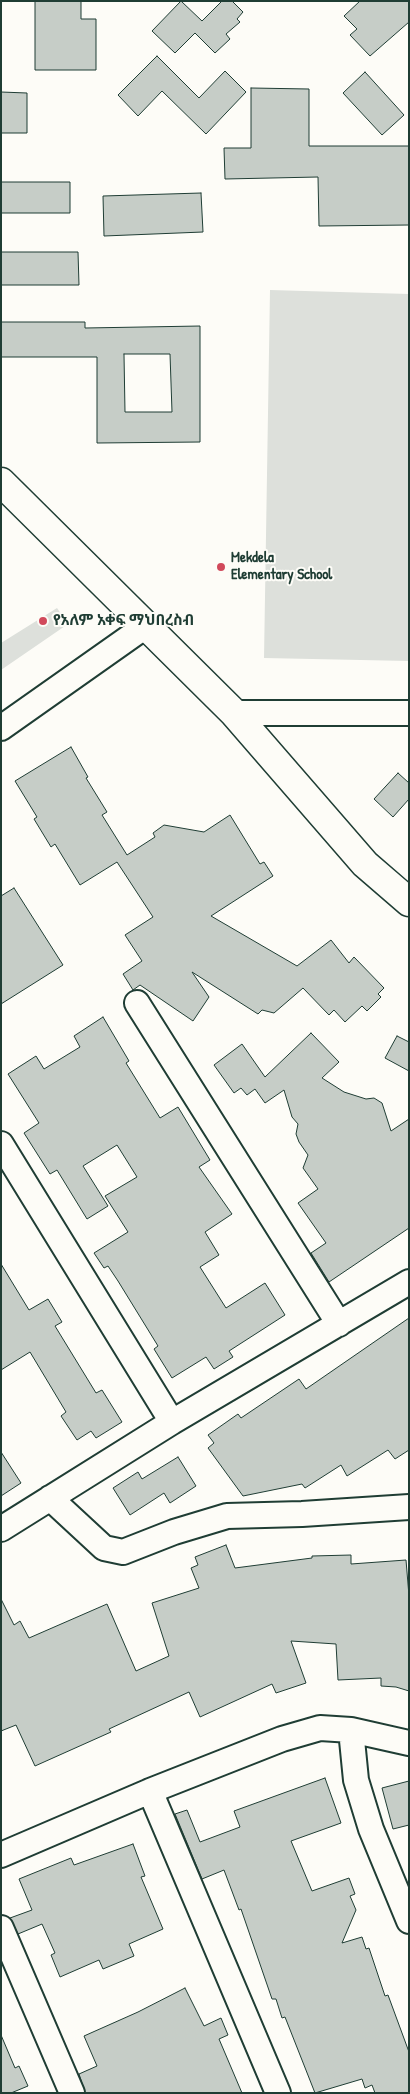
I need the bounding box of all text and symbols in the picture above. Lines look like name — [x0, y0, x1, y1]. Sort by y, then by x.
place label: Mekdela Elementary School — [231, 549, 332, 584]
marker: Mekdela Elementary School — [215, 561, 227, 573]
place label: የአለም አቀፍ ማህበረስብ — [53, 612, 194, 630]
marker: የአለም አቀፍ ማህበረስብ — [37, 615, 49, 627]

